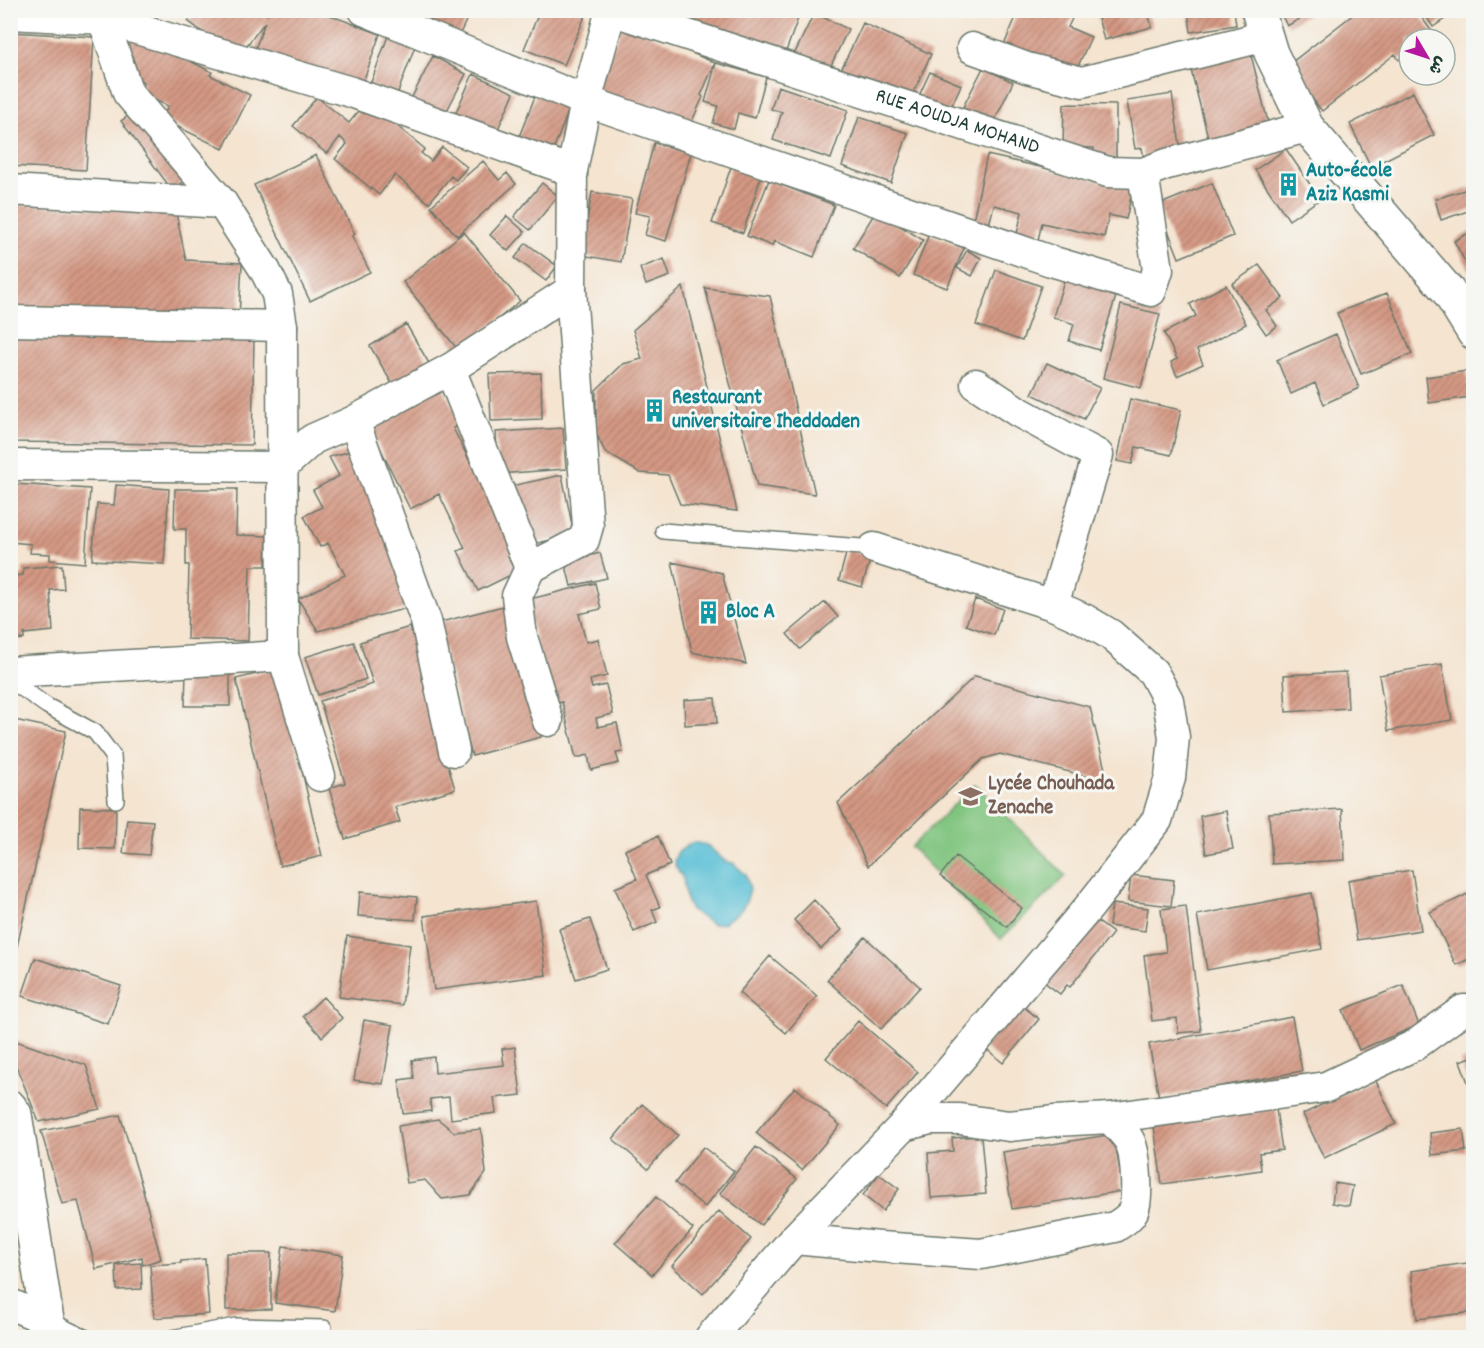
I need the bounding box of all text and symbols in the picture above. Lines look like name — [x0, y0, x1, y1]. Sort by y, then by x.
north arrow — [1397, 27, 1457, 87]
text: ش — [1422, 51, 1451, 79]
street label: RUE AOUDJA MOHAND — [871, 82, 1043, 164]
place label: Auto-école Aziz Kasmi — [1306, 157, 1392, 211]
building icon: Auto-école Aziz Kasmi — [1275, 171, 1301, 197]
place label: Restaurant universitaire Iheddaden — [672, 384, 860, 438]
building icon: Restaurant universitaire Iheddaden — [641, 398, 667, 424]
place label: Bloc A — [726, 598, 775, 628]
building icon: Bloc A — [695, 600, 721, 626]
place label: Lycée Chouhada Zenache — [988, 770, 1115, 824]
school or university icon: Lycée Chouhada Zenache — [957, 784, 983, 810]

